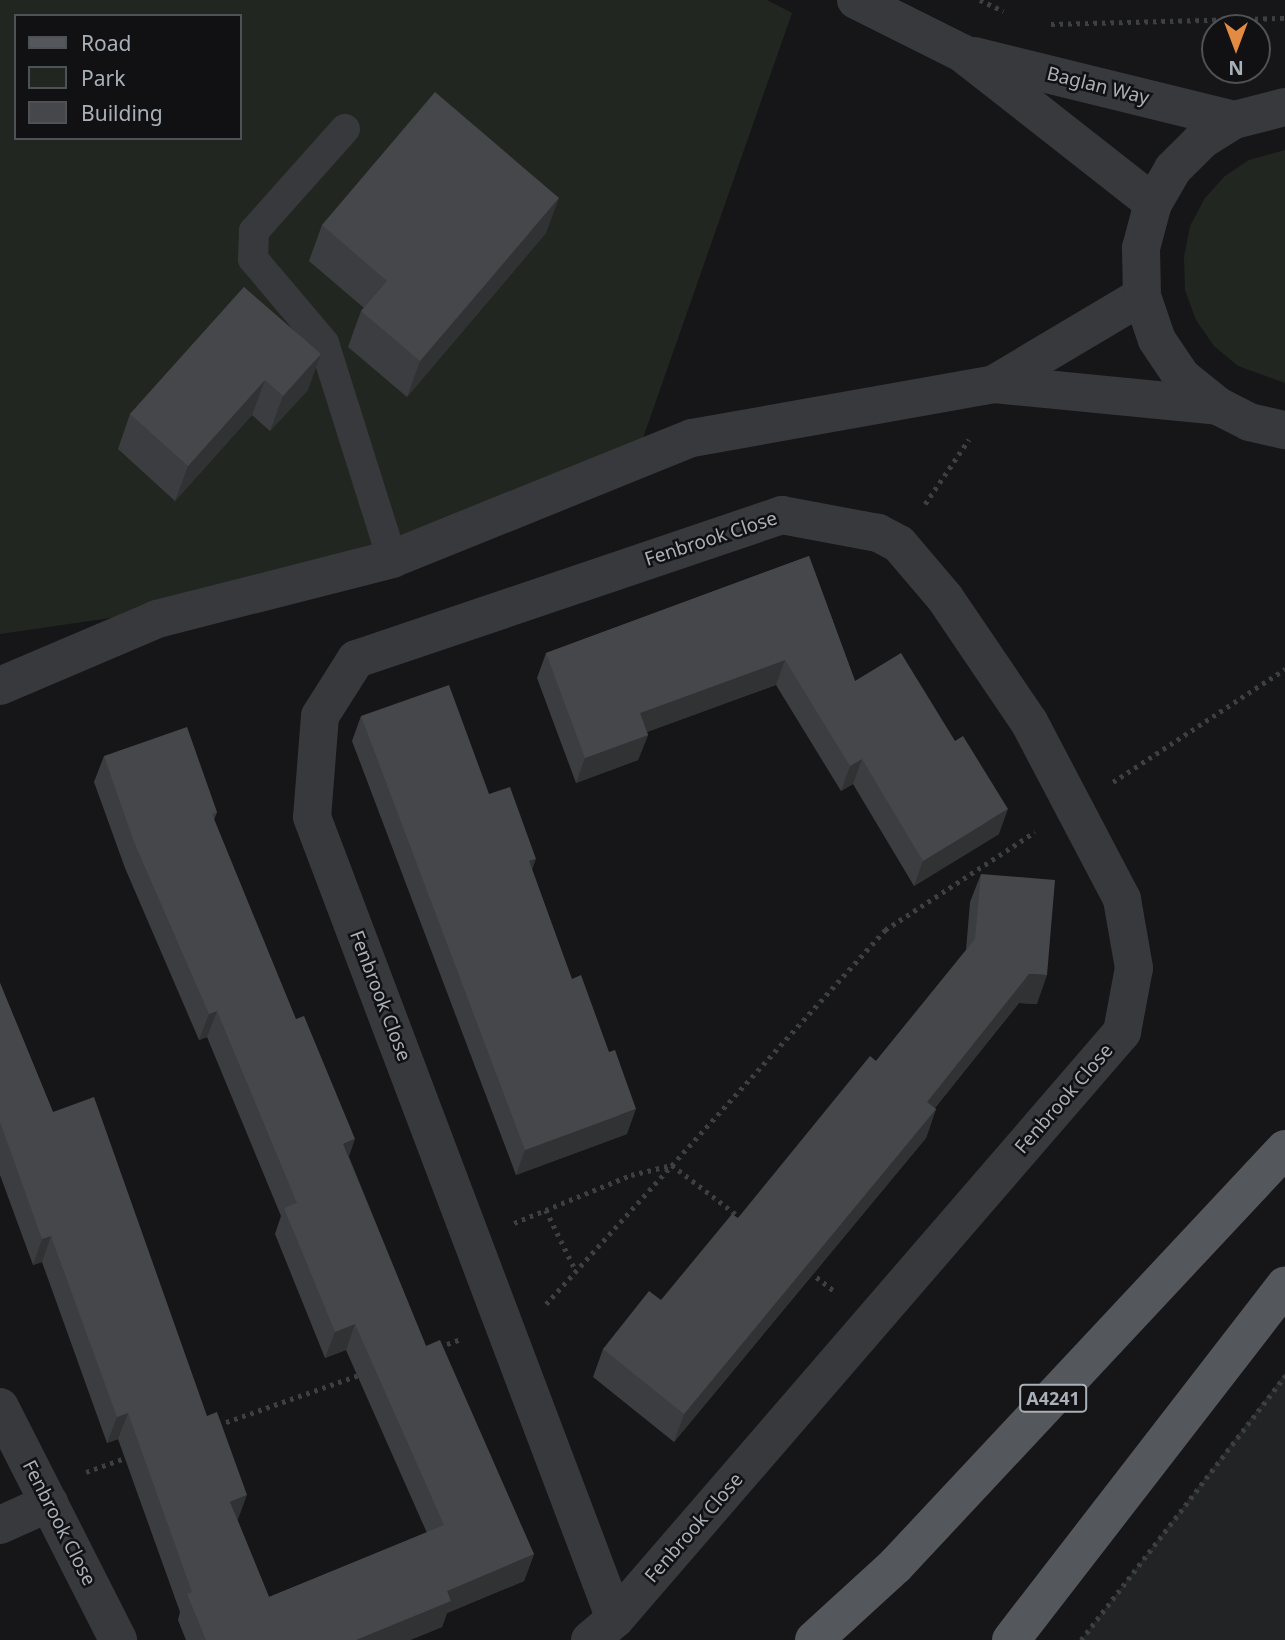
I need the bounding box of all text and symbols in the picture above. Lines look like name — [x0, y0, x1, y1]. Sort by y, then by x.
legend — [14, 14, 242, 140]
north arrow — [1201, 14, 1271, 84]
text: Road — [81, 29, 131, 57]
text: N — [1228, 55, 1244, 81]
street label: Baglan Way — [1045, 62, 1151, 110]
text: Park — [81, 64, 125, 92]
text: Building — [81, 99, 163, 127]
street label: Fenbrook Close — [642, 507, 780, 571]
street label: Fenbrook Close — [345, 928, 415, 1064]
street label: Fenbrook Close — [1010, 1040, 1118, 1158]
road number: A4241 — [1018, 1384, 1088, 1413]
street label: Fenbrook Close — [18, 1456, 100, 1590]
street label: Fenbrook Close — [640, 1469, 748, 1587]

